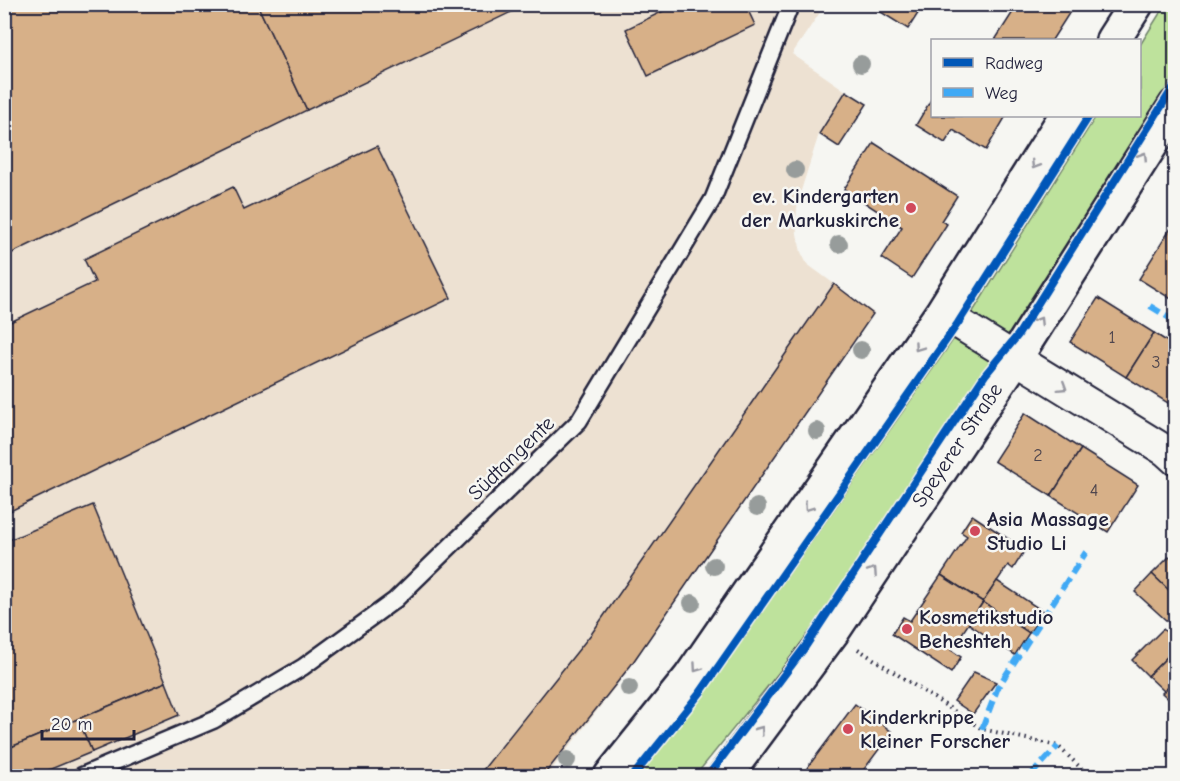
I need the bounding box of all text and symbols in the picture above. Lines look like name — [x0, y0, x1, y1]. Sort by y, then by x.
legend — [931, 39, 1141, 117]
text: Radweg — [985, 53, 1043, 74]
text: Weg — [985, 83, 1018, 104]
one-way arrow — [1136, 152, 1147, 163]
one-way arrow — [1030, 159, 1042, 169]
place label: ev. Kindergarten der Markuskirche — [741, 184, 899, 232]
marker: ev. Kindergarten der Markuskirche — [904, 201, 918, 215]
one-way arrow — [1031, 317, 1043, 327]
house number: 1 — [1108, 327, 1116, 348]
one-way arrow — [914, 340, 925, 351]
house number: 3 — [1151, 352, 1161, 373]
street label: Speyerer Straße — [907, 378, 1007, 512]
one-way arrow — [1057, 380, 1067, 392]
street label: Südtangente — [463, 411, 559, 505]
house number: 2 — [1033, 445, 1043, 466]
house number: 4 — [1090, 480, 1098, 501]
one-way arrow — [804, 501, 815, 512]
place label: Asia Massage Studio Li — [987, 507, 1109, 555]
marker: Asia Massage Studio Li — [968, 524, 982, 538]
one-way arrow — [866, 567, 877, 578]
place label: Kosmetikstudio Beheshteh — [919, 605, 1054, 653]
marker: Kosmetikstudio Beheshteh — [900, 622, 914, 636]
one-way arrow — [693, 661, 704, 672]
scale bar — [42, 703, 134, 741]
place label: Kinderkrippe Kleiner Forscher — [860, 705, 1011, 753]
text: 20 m — [51, 714, 92, 735]
marker: Kinderkrippe Kleiner Forscher — [841, 722, 855, 736]
one-way arrow — [752, 725, 763, 736]

